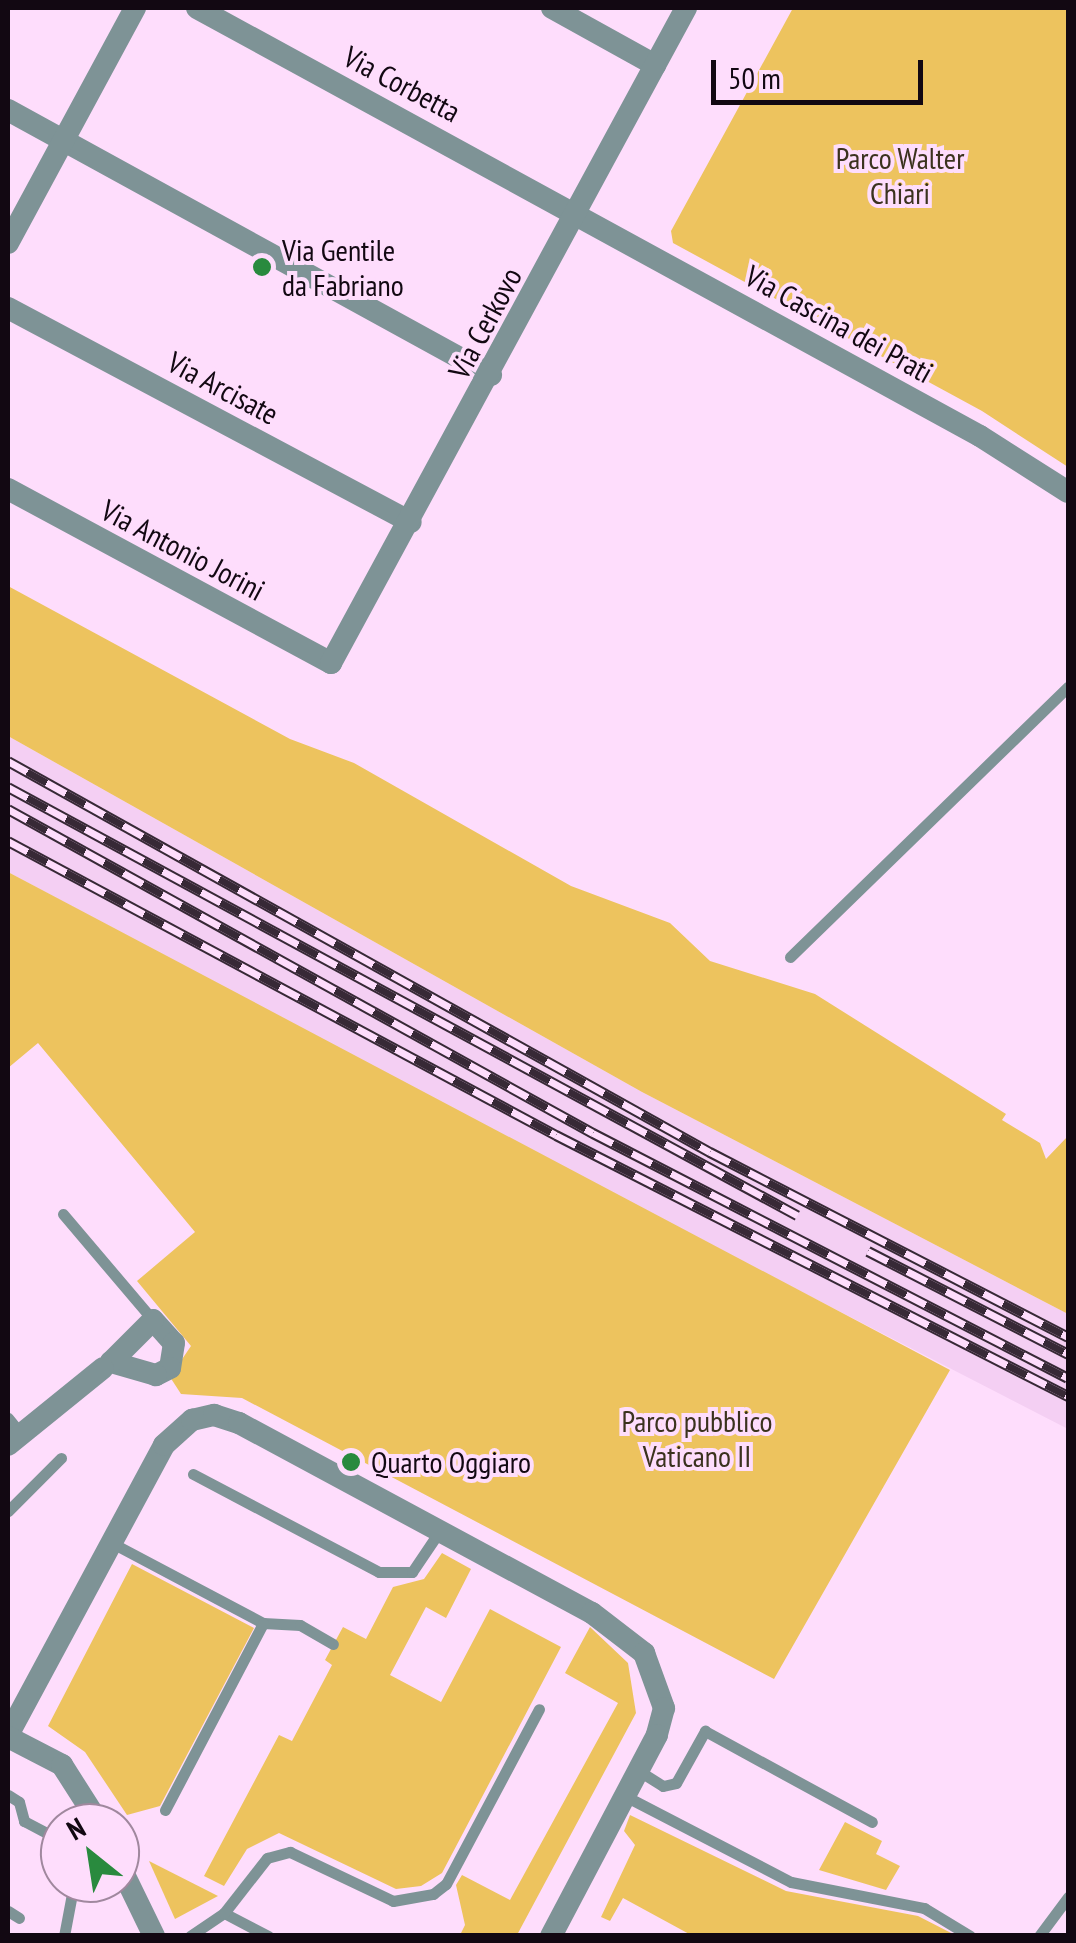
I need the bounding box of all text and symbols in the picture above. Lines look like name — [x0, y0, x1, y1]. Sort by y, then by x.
street label: Via Corbetta — [338, 38, 466, 130]
scale bar — [716, 40, 928, 102]
text: 50 m — [728, 58, 781, 97]
park label: Parco Walter Chiari — [835, 140, 965, 210]
place label: Via Gentile da Fabriano — [282, 232, 404, 302]
marker: Via Gentile da Fabriano — [251, 256, 273, 278]
street label: Via Cascina dei Prati — [739, 258, 939, 390]
street label: Via Cerkovo — [441, 261, 529, 385]
street label: Via Arcisate — [161, 344, 285, 432]
street label: Via Antonio Jorini — [95, 492, 271, 608]
park label: Parco pubblico Vaticano II — [621, 1403, 773, 1474]
place label: Quarto Oggiaro — [371, 1444, 531, 1480]
marker: Quarto Oggiaro — [340, 1451, 362, 1473]
north arrow — [40, 1803, 140, 1903]
text: N — [60, 1809, 92, 1848]

